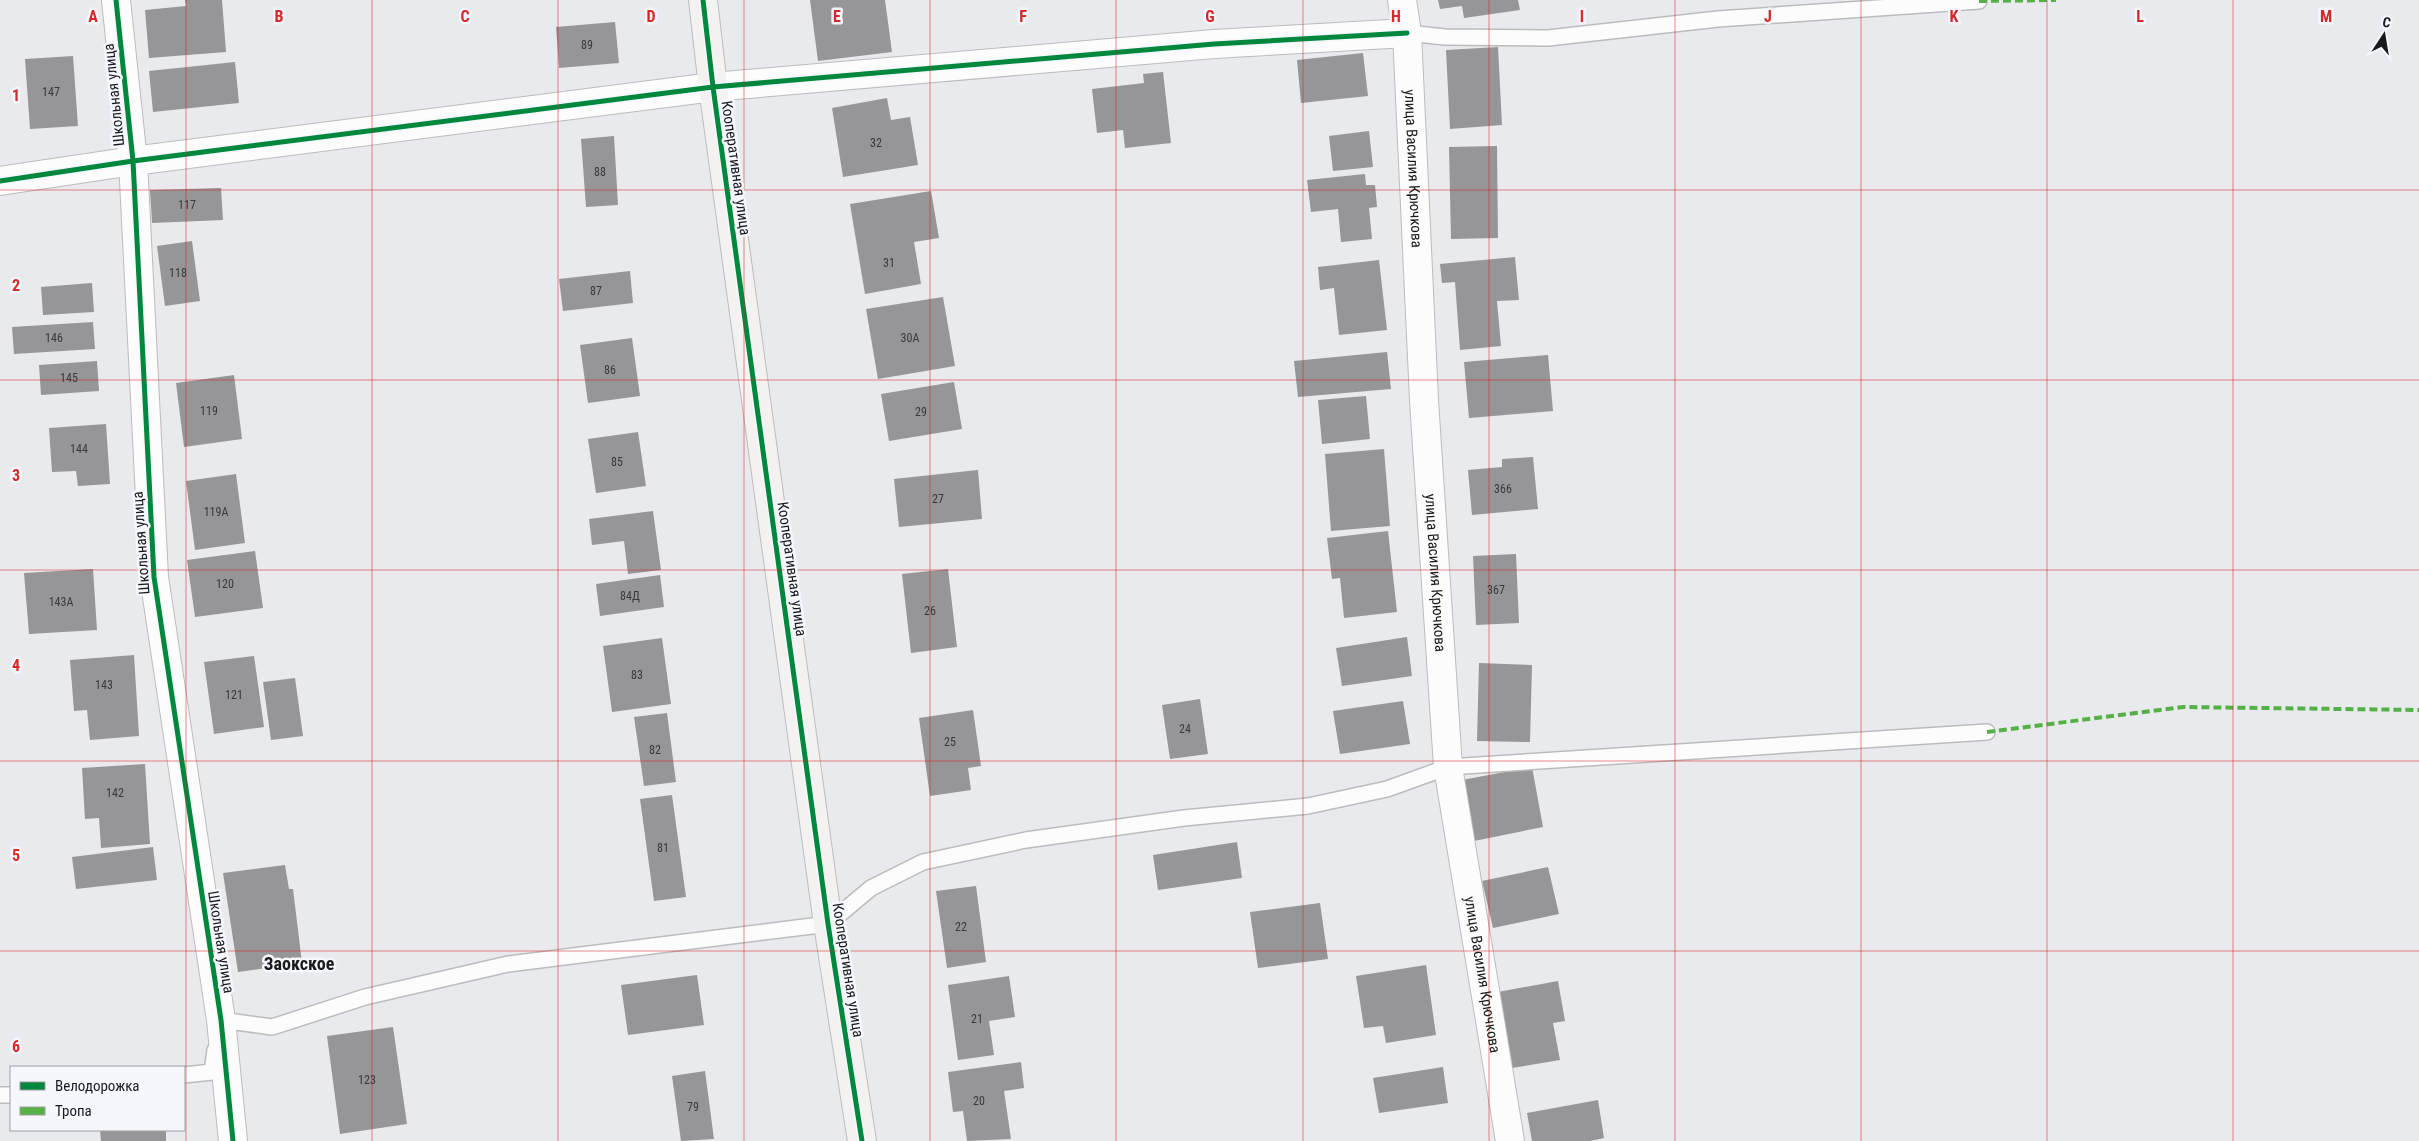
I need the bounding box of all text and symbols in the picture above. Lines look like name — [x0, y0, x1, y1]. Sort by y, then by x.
text: A — [88, 7, 98, 26]
text: B — [275, 7, 284, 26]
text: C — [460, 7, 470, 26]
text: D — [646, 7, 656, 26]
text: E — [833, 7, 841, 26]
text: F — [1019, 7, 1027, 26]
text: G — [1205, 7, 1215, 26]
text: H — [1391, 7, 1401, 26]
text: I — [1580, 7, 1584, 26]
text: J — [1764, 7, 1772, 26]
text: K — [1950, 7, 1959, 26]
text: L — [2136, 7, 2144, 26]
text: M — [2320, 7, 2332, 26]
north arrow — [2359, 10, 2409, 60]
text: С — [2381, 14, 2392, 31]
house number: 89 — [581, 38, 593, 52]
street label: Школьная улица — [100, 43, 128, 147]
house number: 147 — [42, 85, 60, 99]
text: 1 — [12, 86, 20, 105]
street label: улица Василия Крючкова — [1401, 89, 1426, 248]
street label: Кооперативная улица — [718, 100, 754, 236]
house number: 32 — [870, 136, 882, 150]
house number: 88 — [594, 165, 606, 179]
house number: 117 — [178, 198, 196, 212]
house number: 31 — [883, 256, 895, 270]
house number: 118 — [169, 266, 187, 280]
text: 2 — [12, 276, 20, 295]
house number: 87 — [590, 284, 602, 298]
house number: 146 — [45, 331, 63, 345]
house number: 30А — [901, 331, 919, 345]
house number: 86 — [604, 363, 616, 377]
house number: 145 — [60, 371, 78, 385]
house number: 119 — [200, 404, 218, 418]
house number: 29 — [915, 405, 927, 419]
house number: 144 — [70, 442, 88, 456]
house number: 85 — [611, 455, 623, 469]
text: 3 — [12, 466, 20, 485]
house number: 366 — [1494, 482, 1512, 496]
street label: Школьная улица — [128, 491, 154, 595]
house number: 27 — [932, 492, 944, 506]
street label: улица Василия Крючкова — [1421, 493, 1449, 653]
street label: Кооперативная улица — [774, 501, 810, 637]
house number: 119А — [204, 505, 228, 519]
house number: 120 — [216, 577, 234, 591]
house number: 367 — [1487, 583, 1505, 597]
house number: 84Д — [620, 589, 640, 603]
house number: 143А — [49, 595, 73, 609]
house number: 26 — [924, 604, 936, 618]
text: 4 — [12, 656, 20, 675]
house number: 83 — [631, 668, 643, 682]
house number: 143 — [95, 678, 113, 692]
house number: 121 — [225, 688, 243, 702]
house number: 24 — [1179, 722, 1191, 736]
house number: 25 — [944, 735, 956, 749]
house number: 82 — [649, 743, 661, 757]
house number: 142 — [106, 786, 124, 800]
house number: 81 — [657, 841, 669, 855]
text: 5 — [12, 846, 20, 865]
street label: Школьная улица — [204, 890, 238, 994]
street label: улица Василия Крючкова — [1461, 895, 1504, 1054]
street label: Кооперативная улица — [828, 902, 868, 1038]
house number: 22 — [955, 920, 967, 934]
district label: Заокское — [264, 953, 335, 974]
house number: 21 — [971, 1012, 983, 1026]
text: 6 — [12, 1037, 20, 1056]
legend — [10, 1066, 185, 1131]
house number: 123 — [358, 1073, 376, 1087]
text: Велодорожка — [55, 1077, 140, 1095]
house number: 20 — [973, 1094, 985, 1108]
house number: 79 — [687, 1100, 699, 1114]
text: Тропа — [55, 1102, 92, 1120]

